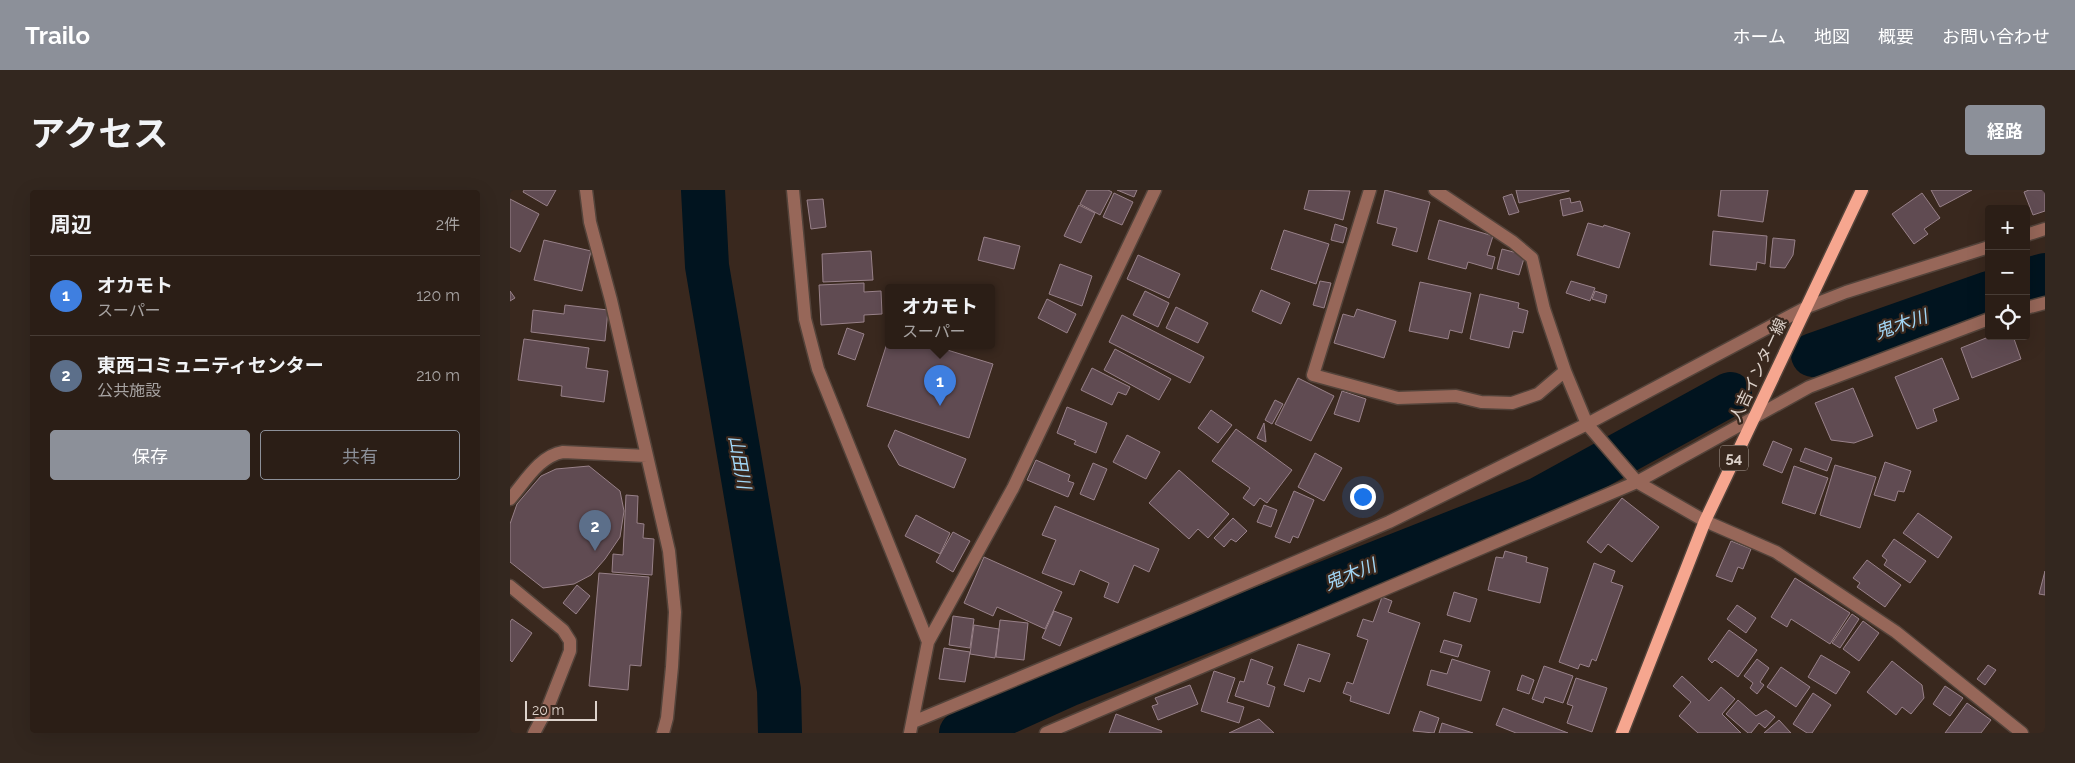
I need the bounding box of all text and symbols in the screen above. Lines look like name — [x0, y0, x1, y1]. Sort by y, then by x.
text: Trailo — [25, 21, 90, 50]
text: ホーム — [1733, 26, 1786, 47]
text: 地図 — [1814, 26, 1850, 47]
text: 概要 — [1878, 26, 1914, 47]
text: お問い合わせ — [1942, 26, 2050, 47]
button: 経路 — [1965, 105, 2045, 155]
text: アクセス — [30, 113, 168, 154]
map controls — [1985, 205, 2030, 340]
button: + — [1985, 205, 2030, 250]
text: 周辺 — [50, 212, 92, 237]
text: 2件 — [436, 215, 460, 234]
button: − — [1985, 250, 2030, 295]
text: オカモト — [97, 274, 173, 296]
popup — [885, 284, 995, 349]
text: 1 — [62, 286, 70, 305]
text: 120 m — [416, 286, 460, 305]
text: オカモト — [902, 295, 978, 317]
button: locate — [1985, 295, 2030, 340]
text: スーパー — [97, 301, 161, 320]
water label: 鬼木川 — [1872, 305, 1932, 343]
street label: 人吉インター線 — [1726, 315, 1790, 425]
text: スーパー — [902, 322, 966, 341]
text: 東西コミュニティセンター — [97, 354, 324, 376]
pin: 1 — [924, 365, 956, 406]
text: 2 — [61, 366, 71, 385]
text: 210 m — [416, 366, 460, 385]
text: 公共施設 — [97, 381, 161, 400]
button: 保存 — [50, 430, 250, 480]
button: 共有 — [260, 430, 460, 480]
water label: 山田川 — [725, 434, 755, 492]
road number: 54 — [1720, 446, 1748, 470]
your location — [1350, 484, 1376, 510]
pin: 2 — [579, 510, 611, 551]
water label: 鬼木川 — [1321, 553, 1381, 594]
scale bar — [525, 698, 598, 721]
text: 20 m — [532, 702, 564, 718]

